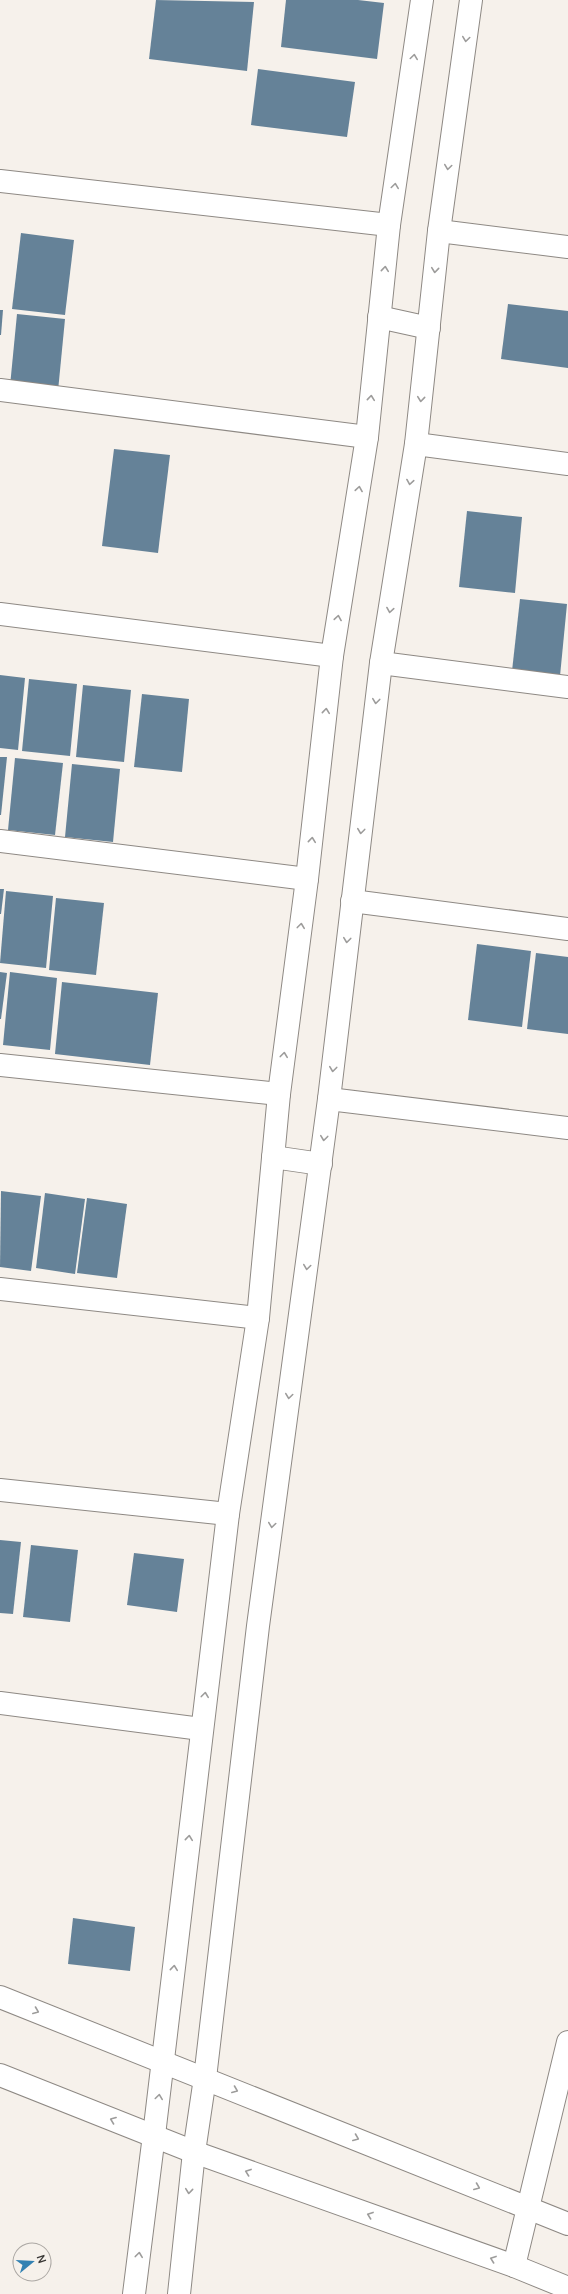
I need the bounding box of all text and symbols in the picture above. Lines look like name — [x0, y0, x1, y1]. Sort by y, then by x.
one-way arrow — [462, 36, 471, 42]
one-way arrow — [409, 54, 418, 60]
one-way arrow — [444, 164, 453, 170]
one-way arrow — [390, 183, 399, 189]
one-way arrow — [380, 266, 389, 272]
one-way arrow — [430, 267, 439, 273]
one-way arrow — [366, 395, 375, 401]
one-way arrow — [417, 396, 426, 402]
one-way arrow — [406, 479, 415, 485]
one-way arrow — [354, 486, 362, 492]
one-way arrow — [386, 607, 394, 614]
one-way arrow — [334, 615, 342, 621]
one-way arrow — [372, 698, 381, 705]
one-way arrow — [321, 708, 330, 714]
one-way arrow — [356, 827, 365, 834]
one-way arrow — [307, 837, 316, 843]
one-way arrow — [296, 923, 305, 929]
one-way arrow — [343, 937, 352, 943]
one-way arrow — [280, 1052, 289, 1058]
one-way arrow — [328, 1066, 337, 1072]
one-way arrow — [320, 1135, 329, 1141]
one-way arrow — [303, 1264, 312, 1270]
one-way arrow — [285, 1393, 294, 1399]
one-way arrow — [267, 1521, 276, 1528]
one-way arrow — [200, 1692, 209, 1698]
one-way arrow — [184, 1835, 193, 1842]
one-way arrow — [169, 1965, 178, 1971]
one-way arrow — [33, 2007, 40, 2015]
one-way arrow — [232, 2085, 239, 2093]
one-way arrow — [154, 2094, 163, 2100]
one-way arrow — [110, 2116, 117, 2124]
one-way arrow — [352, 2134, 359, 2142]
one-way arrow — [244, 2168, 251, 2176]
one-way arrow — [472, 2182, 480, 2190]
one-way arrow — [185, 2188, 194, 2194]
one-way arrow — [367, 2212, 374, 2220]
north arrow — [12, 2242, 52, 2282]
one-way arrow — [134, 2252, 143, 2258]
text: N — [34, 2253, 50, 2265]
one-way arrow — [489, 2255, 496, 2263]

